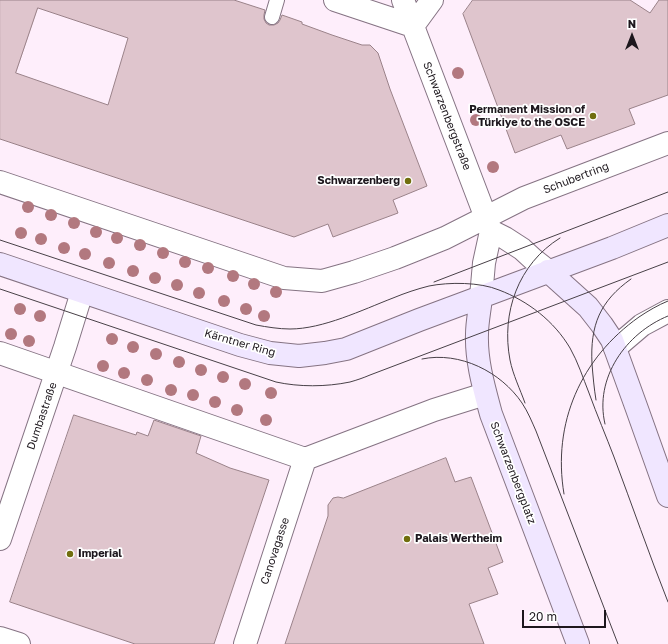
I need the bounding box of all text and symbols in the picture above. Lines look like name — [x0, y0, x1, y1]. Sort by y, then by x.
north arrow — [612, 16, 652, 56]
text: N — [628, 17, 636, 30]
street label: Schwarzenbergstraße — [420, 60, 474, 172]
place label: Permanent Mission of Türkiye to the OSCE — [469, 103, 585, 129]
marker: Permanent Mission of Türkiye to the OSCE — [588, 111, 598, 121]
street label: Schubertring — [541, 159, 611, 197]
place label: Schwarzenberg — [317, 174, 400, 188]
marker: Schwarzenberg — [403, 176, 413, 186]
street label: Kärntner Ring — [203, 327, 277, 359]
street label: Dumbastraße — [24, 381, 60, 451]
street label: Schwarzenbergplatz — [487, 420, 539, 526]
street label: Canovagasse — [258, 516, 292, 586]
place label: Palais Wertheim — [415, 532, 502, 546]
marker: Palais Wertheim — [402, 534, 412, 544]
place label: Imperial — [78, 547, 122, 561]
marker: Imperial — [65, 549, 75, 559]
scale bar — [524, 602, 608, 628]
text: 20 m — [529, 609, 557, 624]

